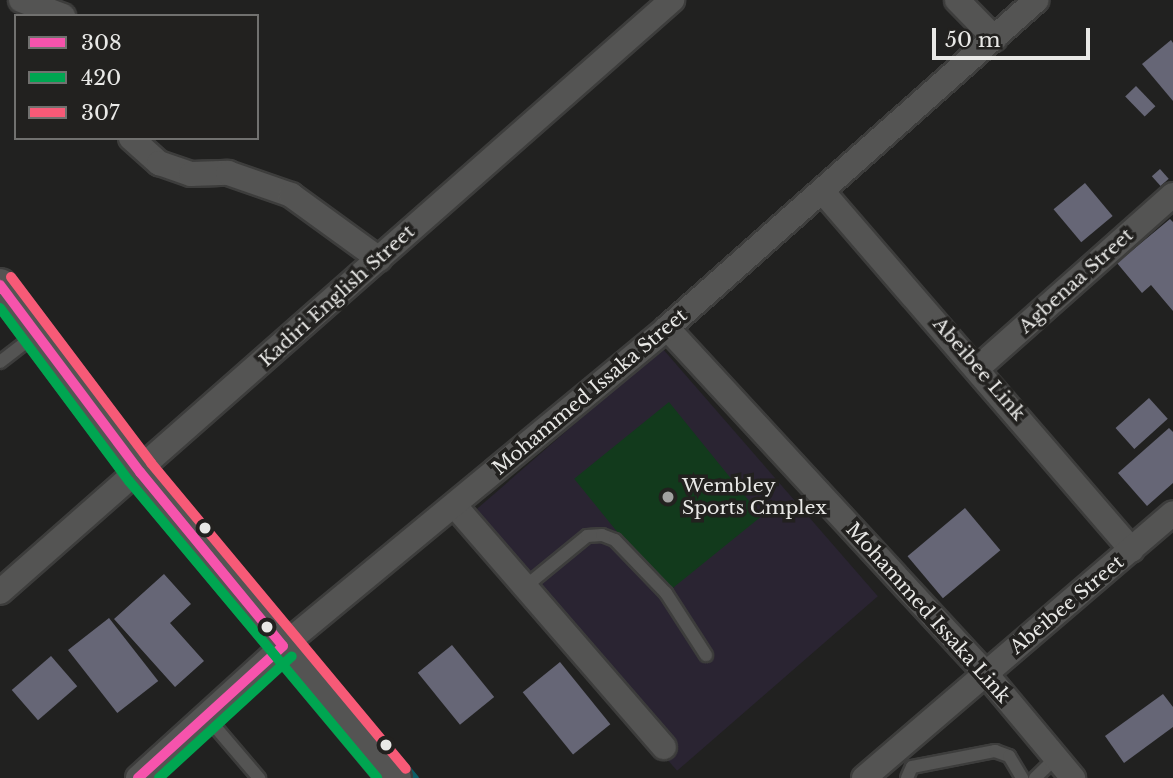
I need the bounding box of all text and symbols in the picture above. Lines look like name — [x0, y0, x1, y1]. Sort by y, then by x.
legend — [14, 14, 259, 140]
scale bar — [935, 14, 1092, 58]
text: 50 m — [945, 27, 1000, 53]
text: 308 — [81, 30, 122, 56]
text: 420 — [81, 65, 121, 91]
text: 307 — [81, 100, 119, 126]
street label: Kadiri English Street — [255, 220, 419, 372]
street label: Agbenaa Street — [1014, 224, 1138, 338]
street label: Mohammed Issaka Street — [488, 304, 692, 480]
street label: Abeibee Link — [928, 313, 1030, 425]
place label: Wembley Sports Cmplex — [682, 475, 827, 519]
marker: Wembley Sports Cmplex — [660, 489, 676, 505]
street label: Mohammed Issaka Link — [841, 518, 1015, 708]
unlabelled marker — [198, 521, 212, 535]
street label: Abeibee Street — [1006, 551, 1128, 659]
unlabelled marker — [260, 620, 274, 634]
unlabelled marker — [379, 738, 393, 752]

